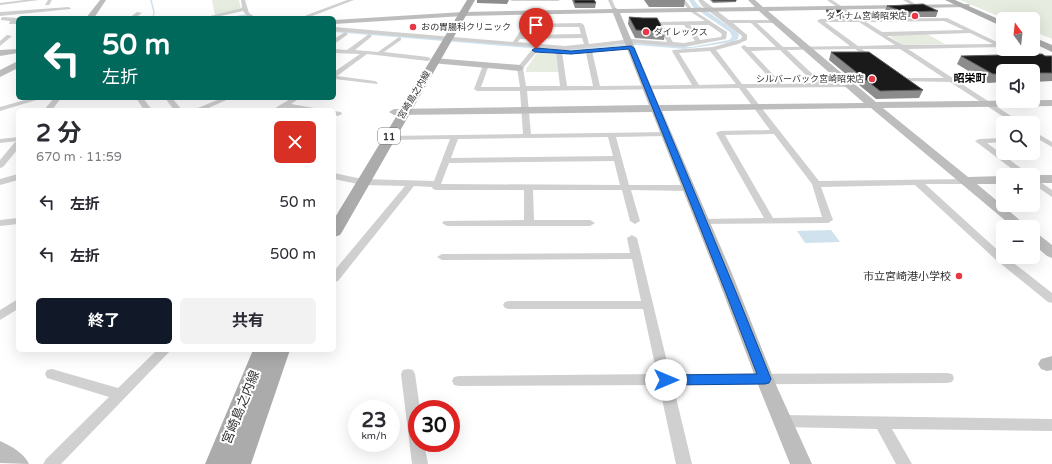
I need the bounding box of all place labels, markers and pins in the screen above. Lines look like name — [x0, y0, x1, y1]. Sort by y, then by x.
pin — [519, 8, 553, 49]
place label: ダイナム宮崎昭栄店 — [826, 11, 907, 22]
marker: ダイナム宮崎昭栄店 — [910, 11, 920, 21]
marker: おの胃腸科クリニック — [408, 22, 418, 32]
place label: おの胃腸科クリニック — [421, 22, 511, 33]
marker: ダイレックス — [641, 27, 651, 37]
place label: ダイレックス — [654, 27, 708, 38]
place label: シルバーバック宮崎昭栄店 — [756, 74, 864, 85]
marker: シルバーバック宮崎昭栄店 — [867, 74, 877, 84]
place label: 市立宮崎港小学校 — [863, 270, 951, 283]
marker: 市立宮崎港小学校 — [954, 271, 964, 281]

